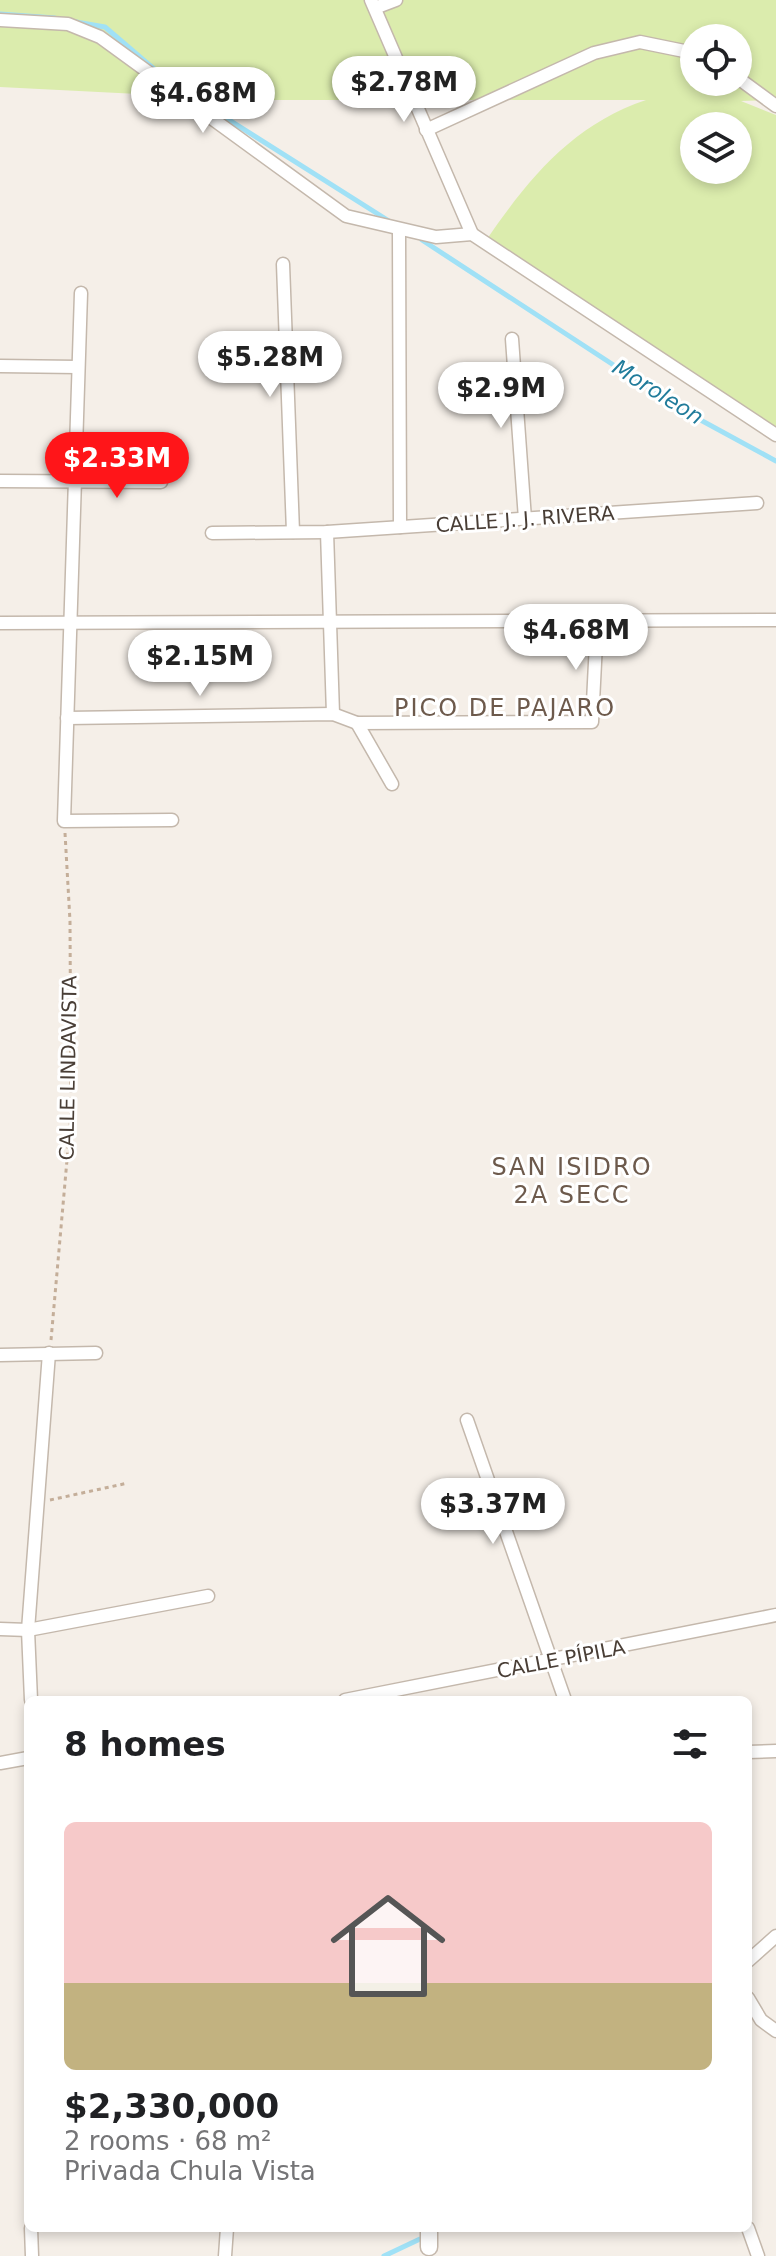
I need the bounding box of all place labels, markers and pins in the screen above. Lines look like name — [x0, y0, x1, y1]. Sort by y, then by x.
pin: $2.78M — [339, 56, 469, 124]
pin: $4.68M — [138, 67, 268, 135]
pin: $5.28M — [205, 331, 335, 399]
pin: $2.9M — [445, 362, 557, 430]
pin: $2.33M — [52, 432, 182, 500]
pin: $4.68M — [511, 604, 641, 672]
pin: $2.15M — [135, 630, 265, 698]
pin: $3.37M — [428, 1478, 558, 1546]

